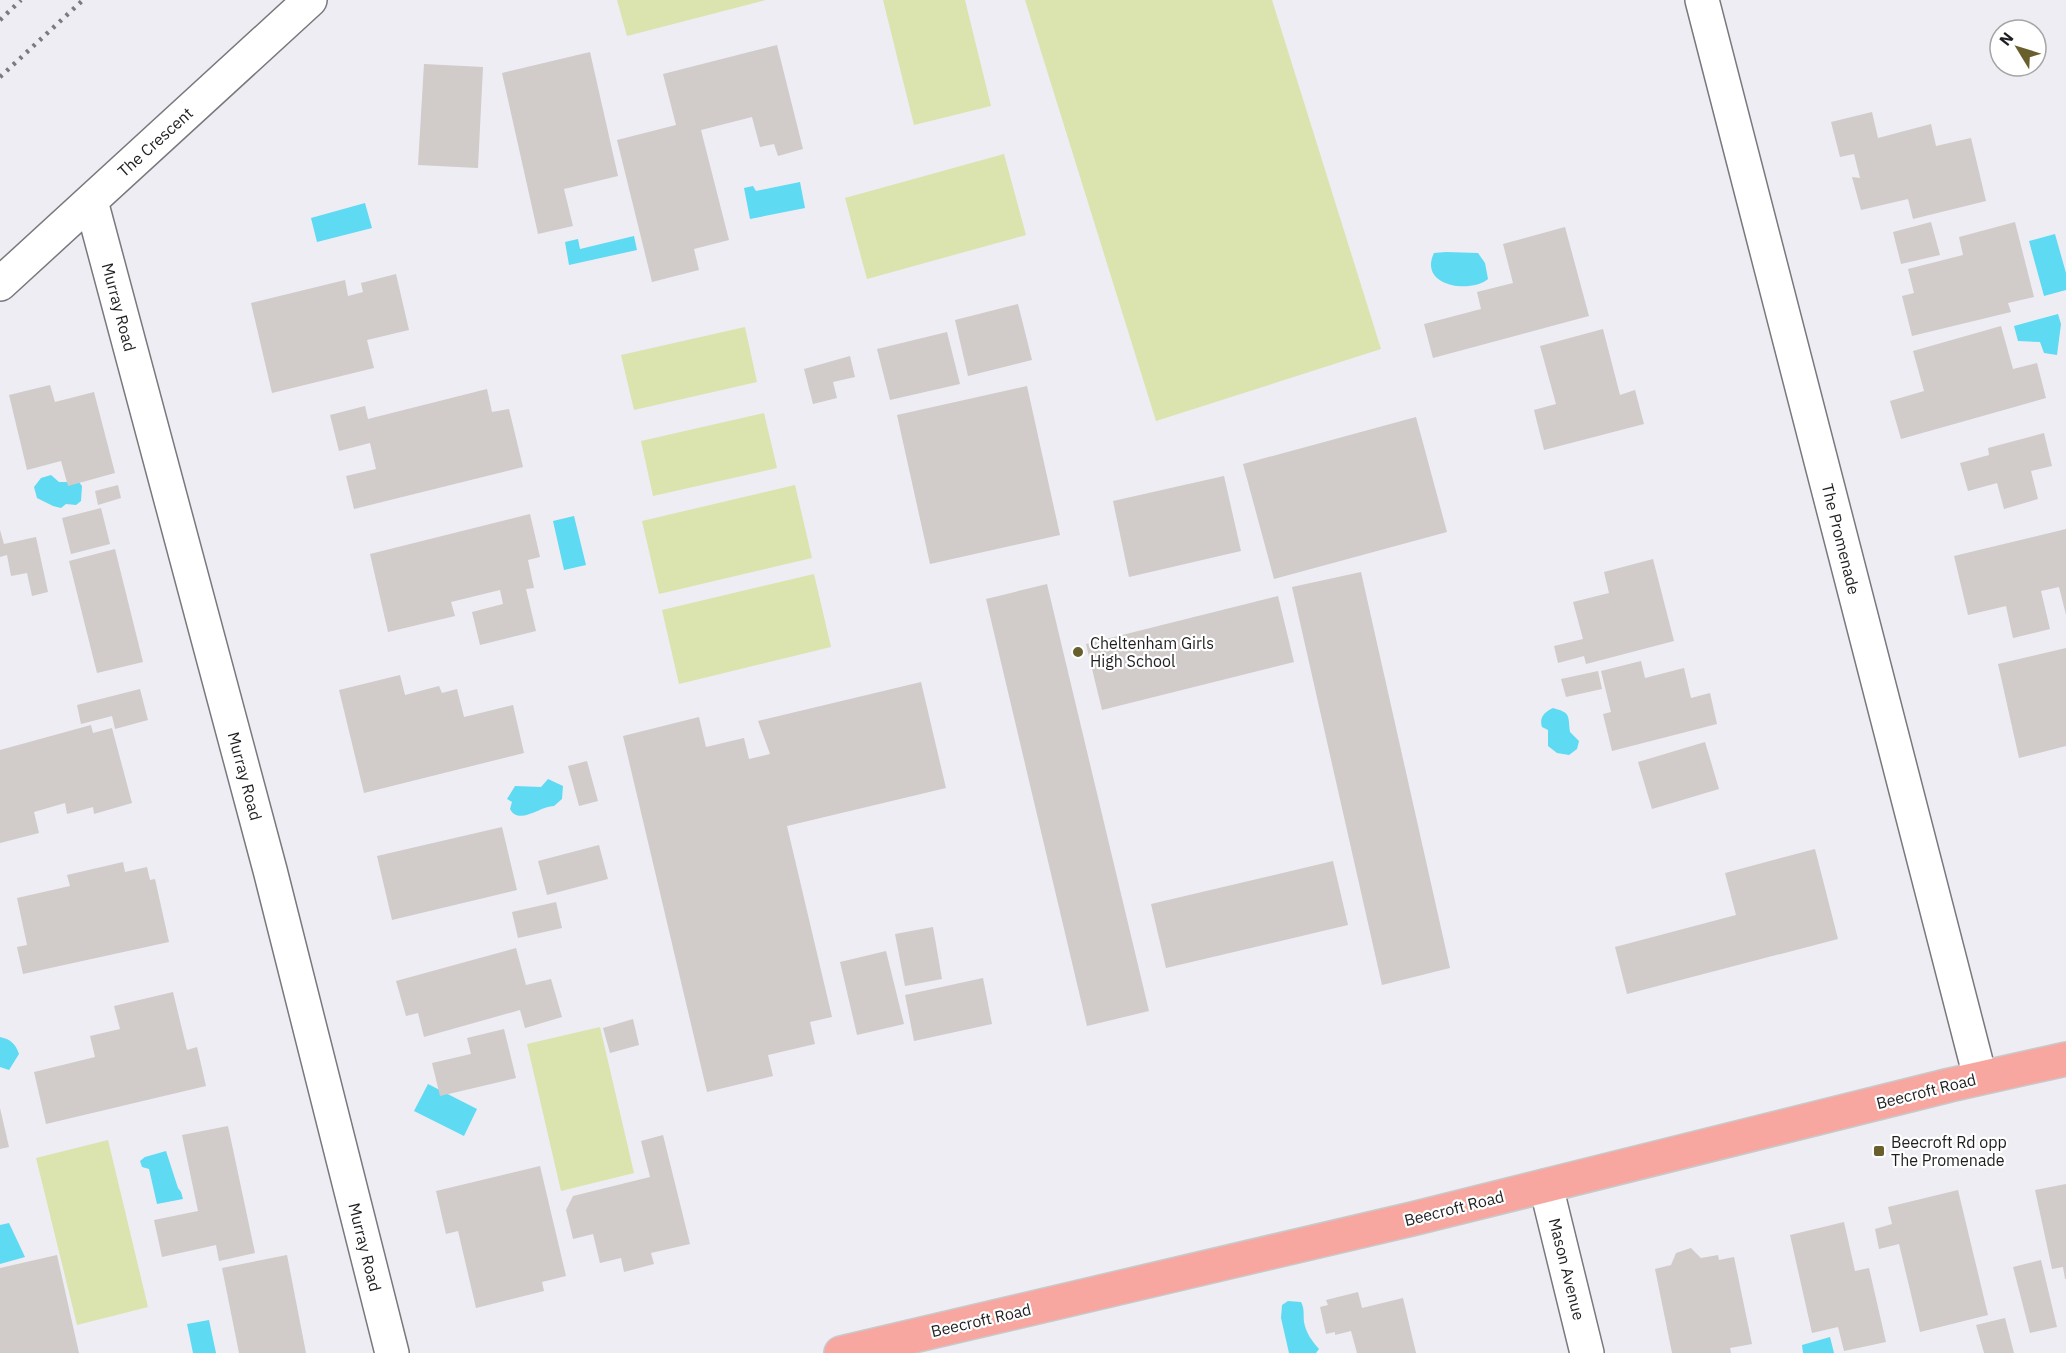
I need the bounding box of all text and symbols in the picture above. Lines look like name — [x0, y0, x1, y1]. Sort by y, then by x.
north arrow — [1988, 18, 2048, 78]
text: N — [1995, 28, 2018, 49]
street label: The Crescent — [113, 103, 197, 181]
street label: Murray Road — [98, 261, 140, 353]
street label: The Promenade — [1818, 481, 1864, 597]
place label: Cheltenham Girls High School — [1090, 633, 1214, 671]
marker: Cheltenham Girls High School — [1071, 645, 1085, 659]
street label: Murray Road — [224, 730, 266, 822]
street label: Beecroft Road — [1874, 1069, 1978, 1113]
place label: Beecroft Rd opp The Promenade — [1891, 1132, 2007, 1170]
marker: Beecroft Rd opp The Promenade — [1872, 1144, 1886, 1158]
street label: Beecroft Road — [1402, 1186, 1506, 1230]
street label: Murray Road — [344, 1201, 386, 1293]
street label: Mason Avenue — [1545, 1216, 1589, 1322]
street label: Beecroft Road — [929, 1299, 1033, 1341]

